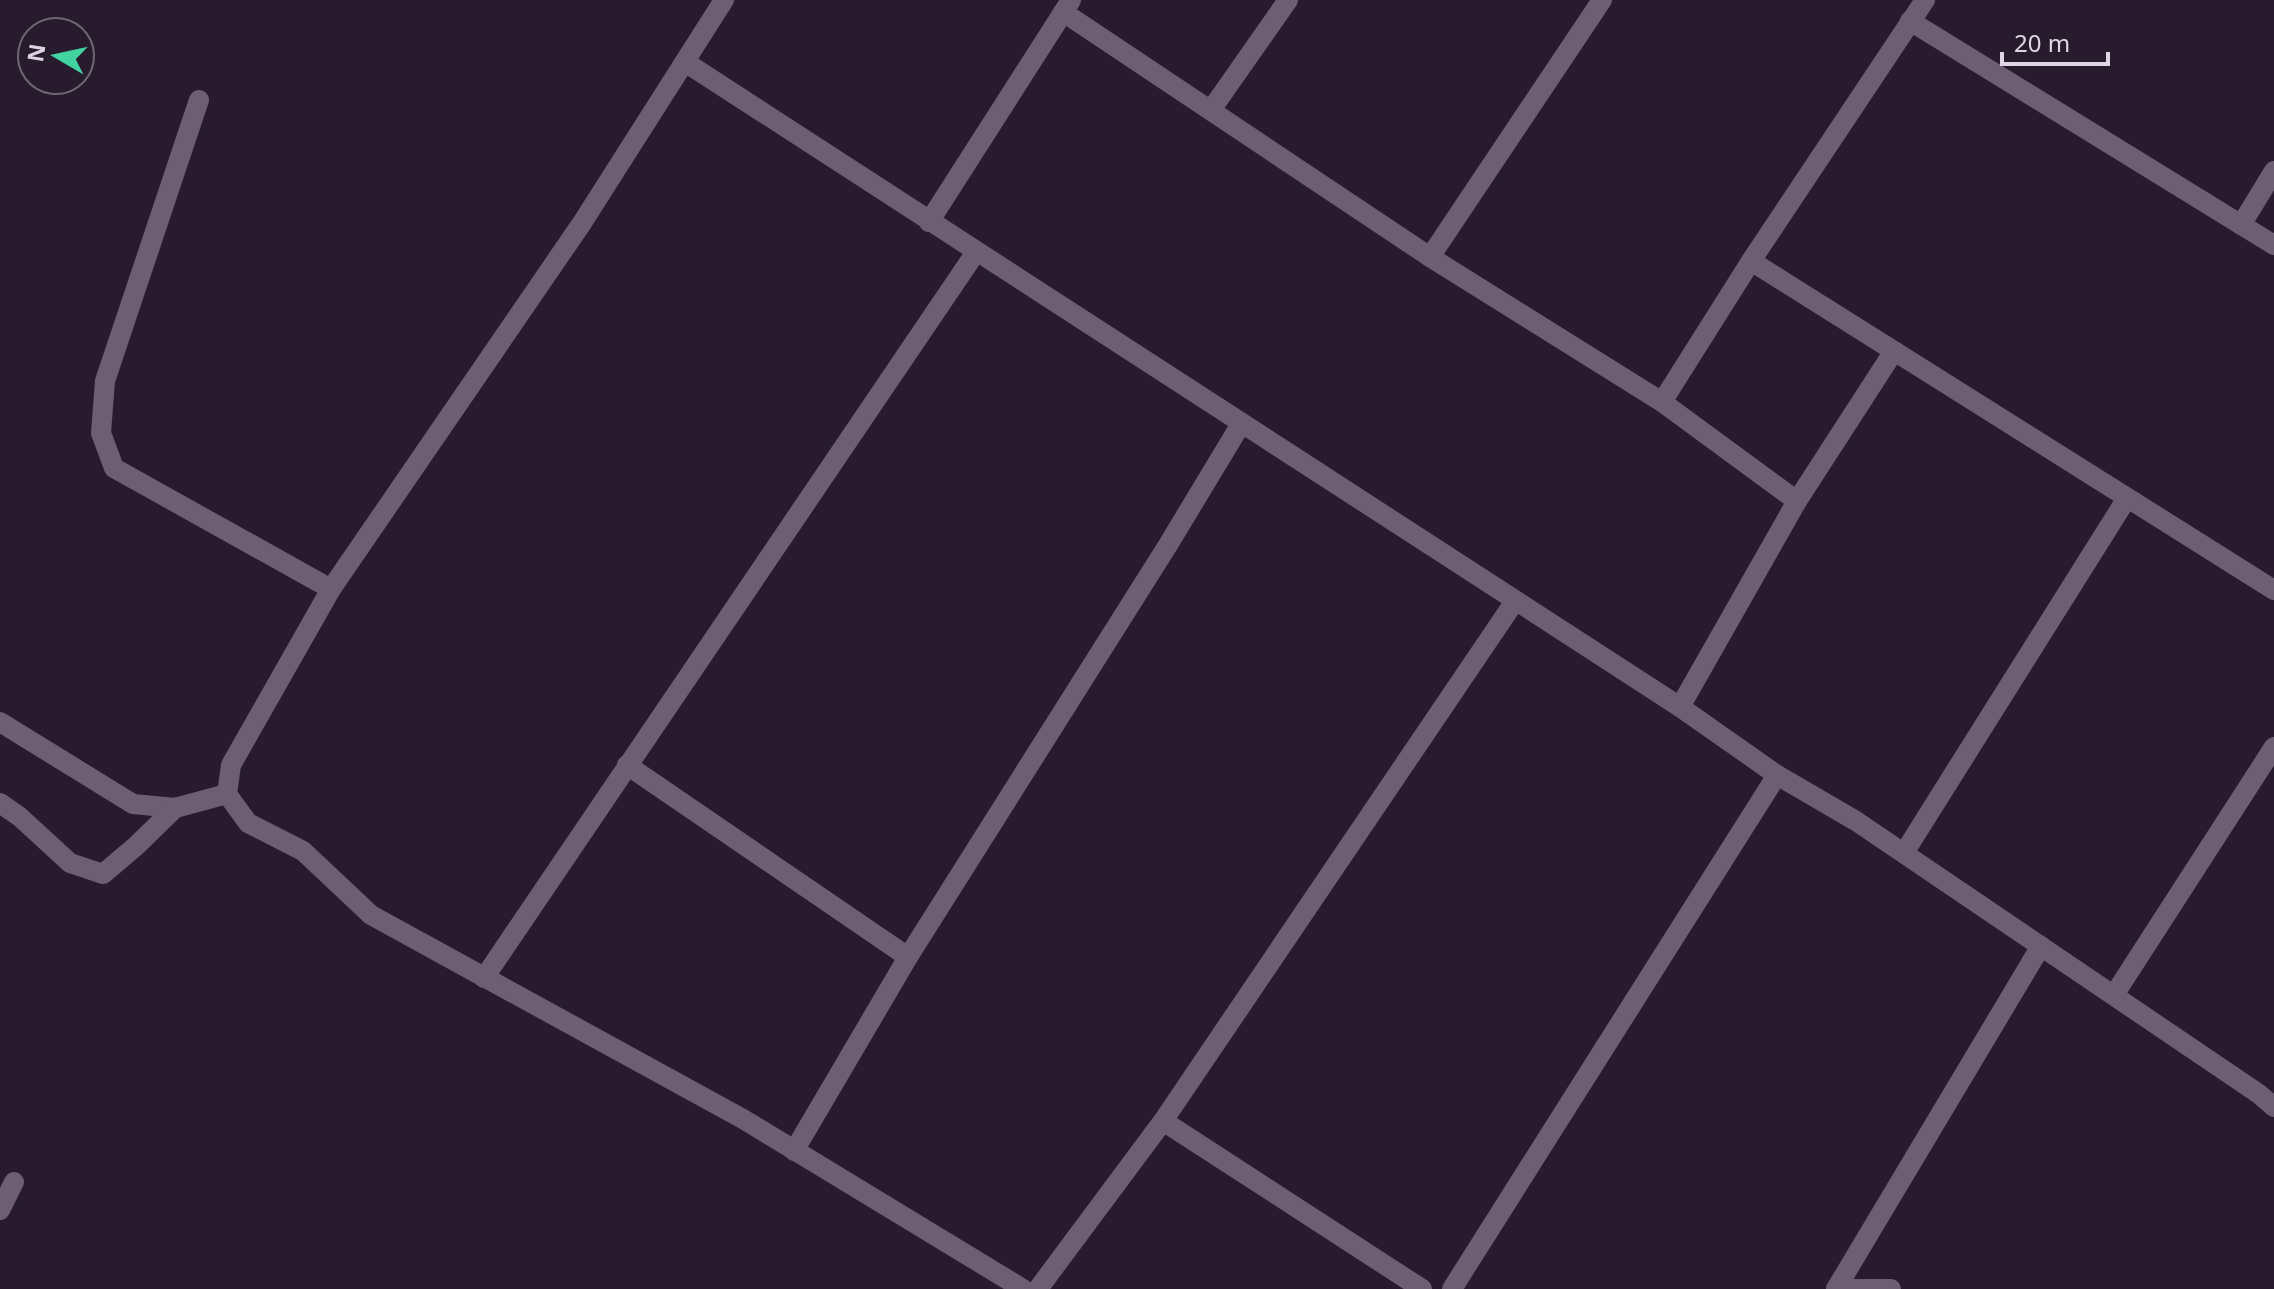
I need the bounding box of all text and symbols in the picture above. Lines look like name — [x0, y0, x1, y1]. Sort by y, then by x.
north arrow — [16, 16, 96, 96]
scale bar — [2002, 16, 2108, 66]
text: 20 m — [2014, 26, 2070, 59]
text: N — [19, 42, 51, 64]

